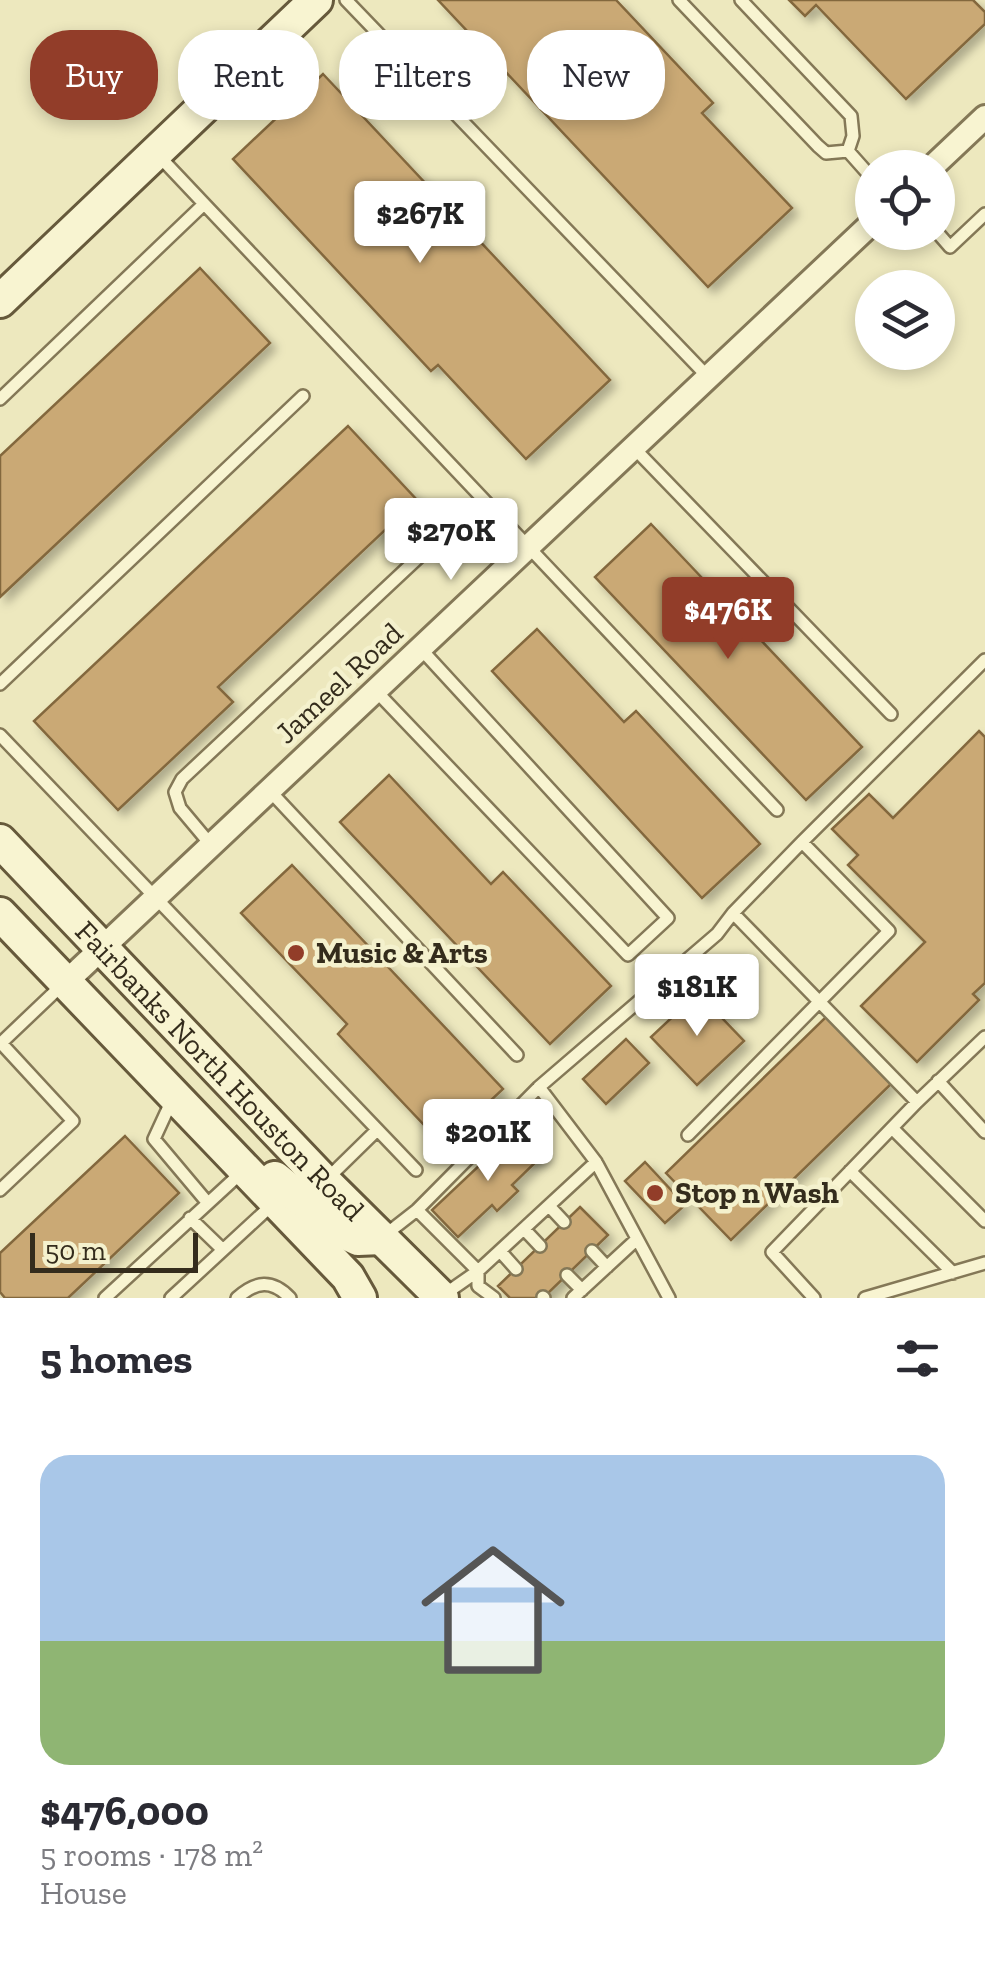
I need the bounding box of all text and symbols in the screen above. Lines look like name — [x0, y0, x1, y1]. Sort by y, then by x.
chip: Buy — [30, 30, 158, 120]
chip: Rent — [178, 30, 319, 120]
chip: Filters — [339, 30, 507, 120]
chip: New — [527, 30, 665, 120]
map controls — [855, 150, 955, 370]
button: locate — [855, 150, 955, 250]
pin: $267K — [350, 181, 490, 266]
text: $267K — [376, 194, 464, 232]
button: layers — [855, 270, 955, 370]
pin: $270K — [381, 498, 521, 583]
text: $270K — [407, 511, 495, 549]
pin: $476K — [658, 577, 798, 662]
text: $476K — [684, 590, 772, 628]
street label: Jameel Road — [268, 615, 410, 751]
street label: Fairbanks North Houston Road — [68, 913, 372, 1229]
place label: Music & Arts — [316, 935, 488, 971]
marker: Music & Arts — [285, 942, 307, 964]
pin: $181K — [627, 954, 767, 1039]
text: $181K — [657, 967, 737, 1005]
pin: $201K — [418, 1099, 558, 1184]
text: $201K — [445, 1112, 531, 1150]
place label: Stop n Wash — [675, 1175, 839, 1211]
marker: Stop n Wash — [644, 1182, 666, 1204]
scale bar — [30, 1228, 198, 1272]
text: 50 m — [45, 1234, 106, 1267]
icon: filters — [890, 1331, 945, 1386]
text: 5 homes — [40, 1333, 193, 1384]
icon: home — [403, 1520, 583, 1700]
text: $476,000 — [40, 1785, 209, 1836]
text: 5 rooms · 178 m² — [40, 1836, 263, 1874]
text: House — [40, 1874, 127, 1912]

